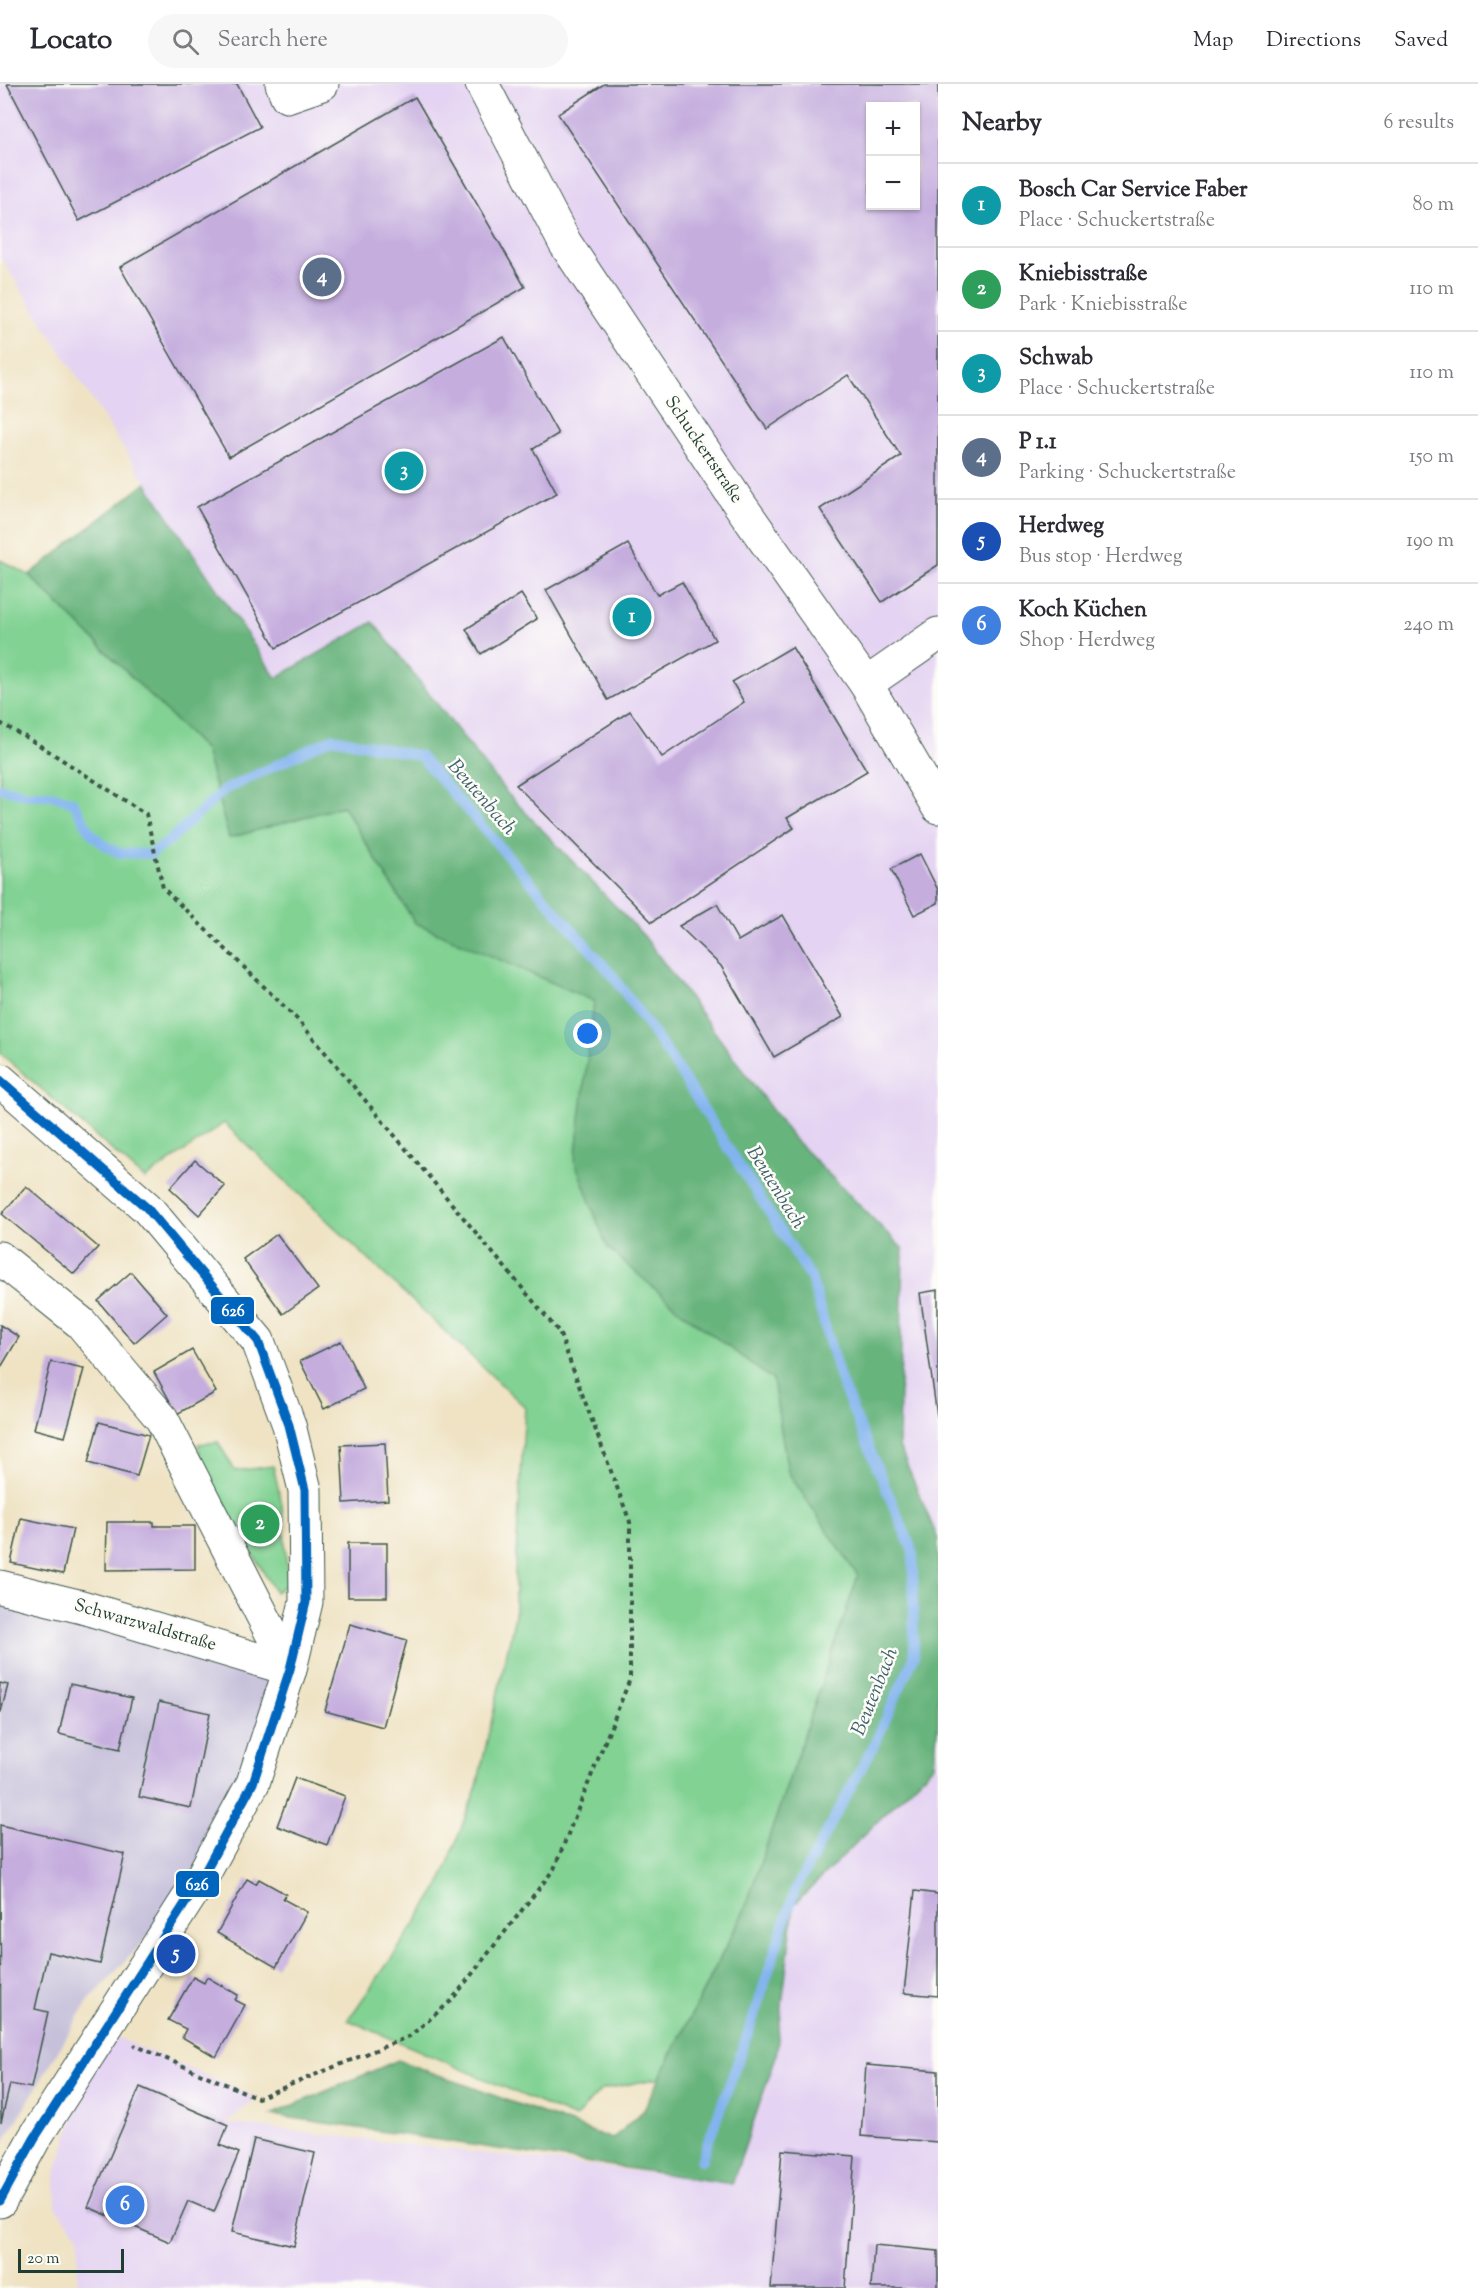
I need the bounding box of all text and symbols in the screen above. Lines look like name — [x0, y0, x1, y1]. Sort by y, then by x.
search box — [148, 14, 568, 68]
text: Locato — [30, 21, 112, 61]
icon: search — [169, 25, 202, 58]
text: Search here — [217, 25, 328, 57]
text: Map — [1193, 26, 1233, 56]
text: Directions — [1266, 26, 1361, 56]
text: Saved — [1394, 26, 1448, 56]
map controls — [866, 102, 920, 210]
button: + — [866, 102, 920, 156]
text: Nearby — [962, 105, 1042, 142]
text: 6 results — [1384, 109, 1454, 138]
button: − — [866, 156, 920, 210]
text: Bosch Car Service Faber — [1019, 175, 1248, 207]
text: 1 — [978, 191, 985, 220]
text: 80 m — [1413, 191, 1454, 220]
text: Place · Schuckertstraße — [1019, 207, 1215, 236]
pin: 4 — [302, 254, 342, 300]
text: Kniebisstraße — [1019, 259, 1147, 291]
text: 2 — [977, 275, 986, 304]
text: 110 m — [1409, 275, 1454, 304]
text: Park · Kniebisstraße — [1019, 291, 1188, 320]
text: Schwab — [1019, 343, 1093, 375]
text: 3 — [977, 359, 986, 388]
text: 110 m — [1409, 359, 1454, 388]
text: Place · Schuckertstraße — [1019, 375, 1215, 404]
street label: Schuckertstraße — [657, 391, 749, 509]
text: P 1.1 — [1019, 427, 1057, 459]
text: 4 — [976, 443, 987, 472]
text: 150 m — [1409, 443, 1454, 472]
pin: 3 — [384, 448, 424, 494]
text: Parking · Schuckertstraße — [1019, 459, 1236, 488]
text: Herdweg — [1019, 511, 1104, 543]
text: 5 — [978, 527, 985, 556]
text: 190 m — [1406, 527, 1454, 556]
text: Bus stop · Herdweg — [1019, 543, 1183, 572]
pin: 1 — [612, 594, 652, 640]
text: Koch Küchen — [1019, 595, 1147, 627]
text: 6 — [977, 611, 986, 640]
text: 240 m — [1403, 611, 1454, 640]
text: Shop · Herdweg — [1019, 627, 1155, 656]
water label: Beutenbach — [440, 754, 522, 843]
your location — [573, 1019, 602, 1048]
water label: Beutenbach — [738, 1141, 812, 1235]
line badge: 626 — [210, 1296, 255, 1325]
text: 626 — [221, 1301, 245, 1324]
pin: 2 — [240, 1502, 280, 1546]
street label: Schwarzwaldstraße — [71, 1593, 219, 1659]
water label: Beutenbach — [845, 1643, 907, 1740]
line badge: 626 — [175, 1870, 220, 1898]
text: 626 — [185, 1875, 209, 1898]
pin: 5 — [156, 1932, 195, 1976]
pin: 6 — [106, 2182, 144, 2228]
scale bar — [18, 2246, 124, 2274]
text: 20 m — [27, 2248, 60, 2271]

